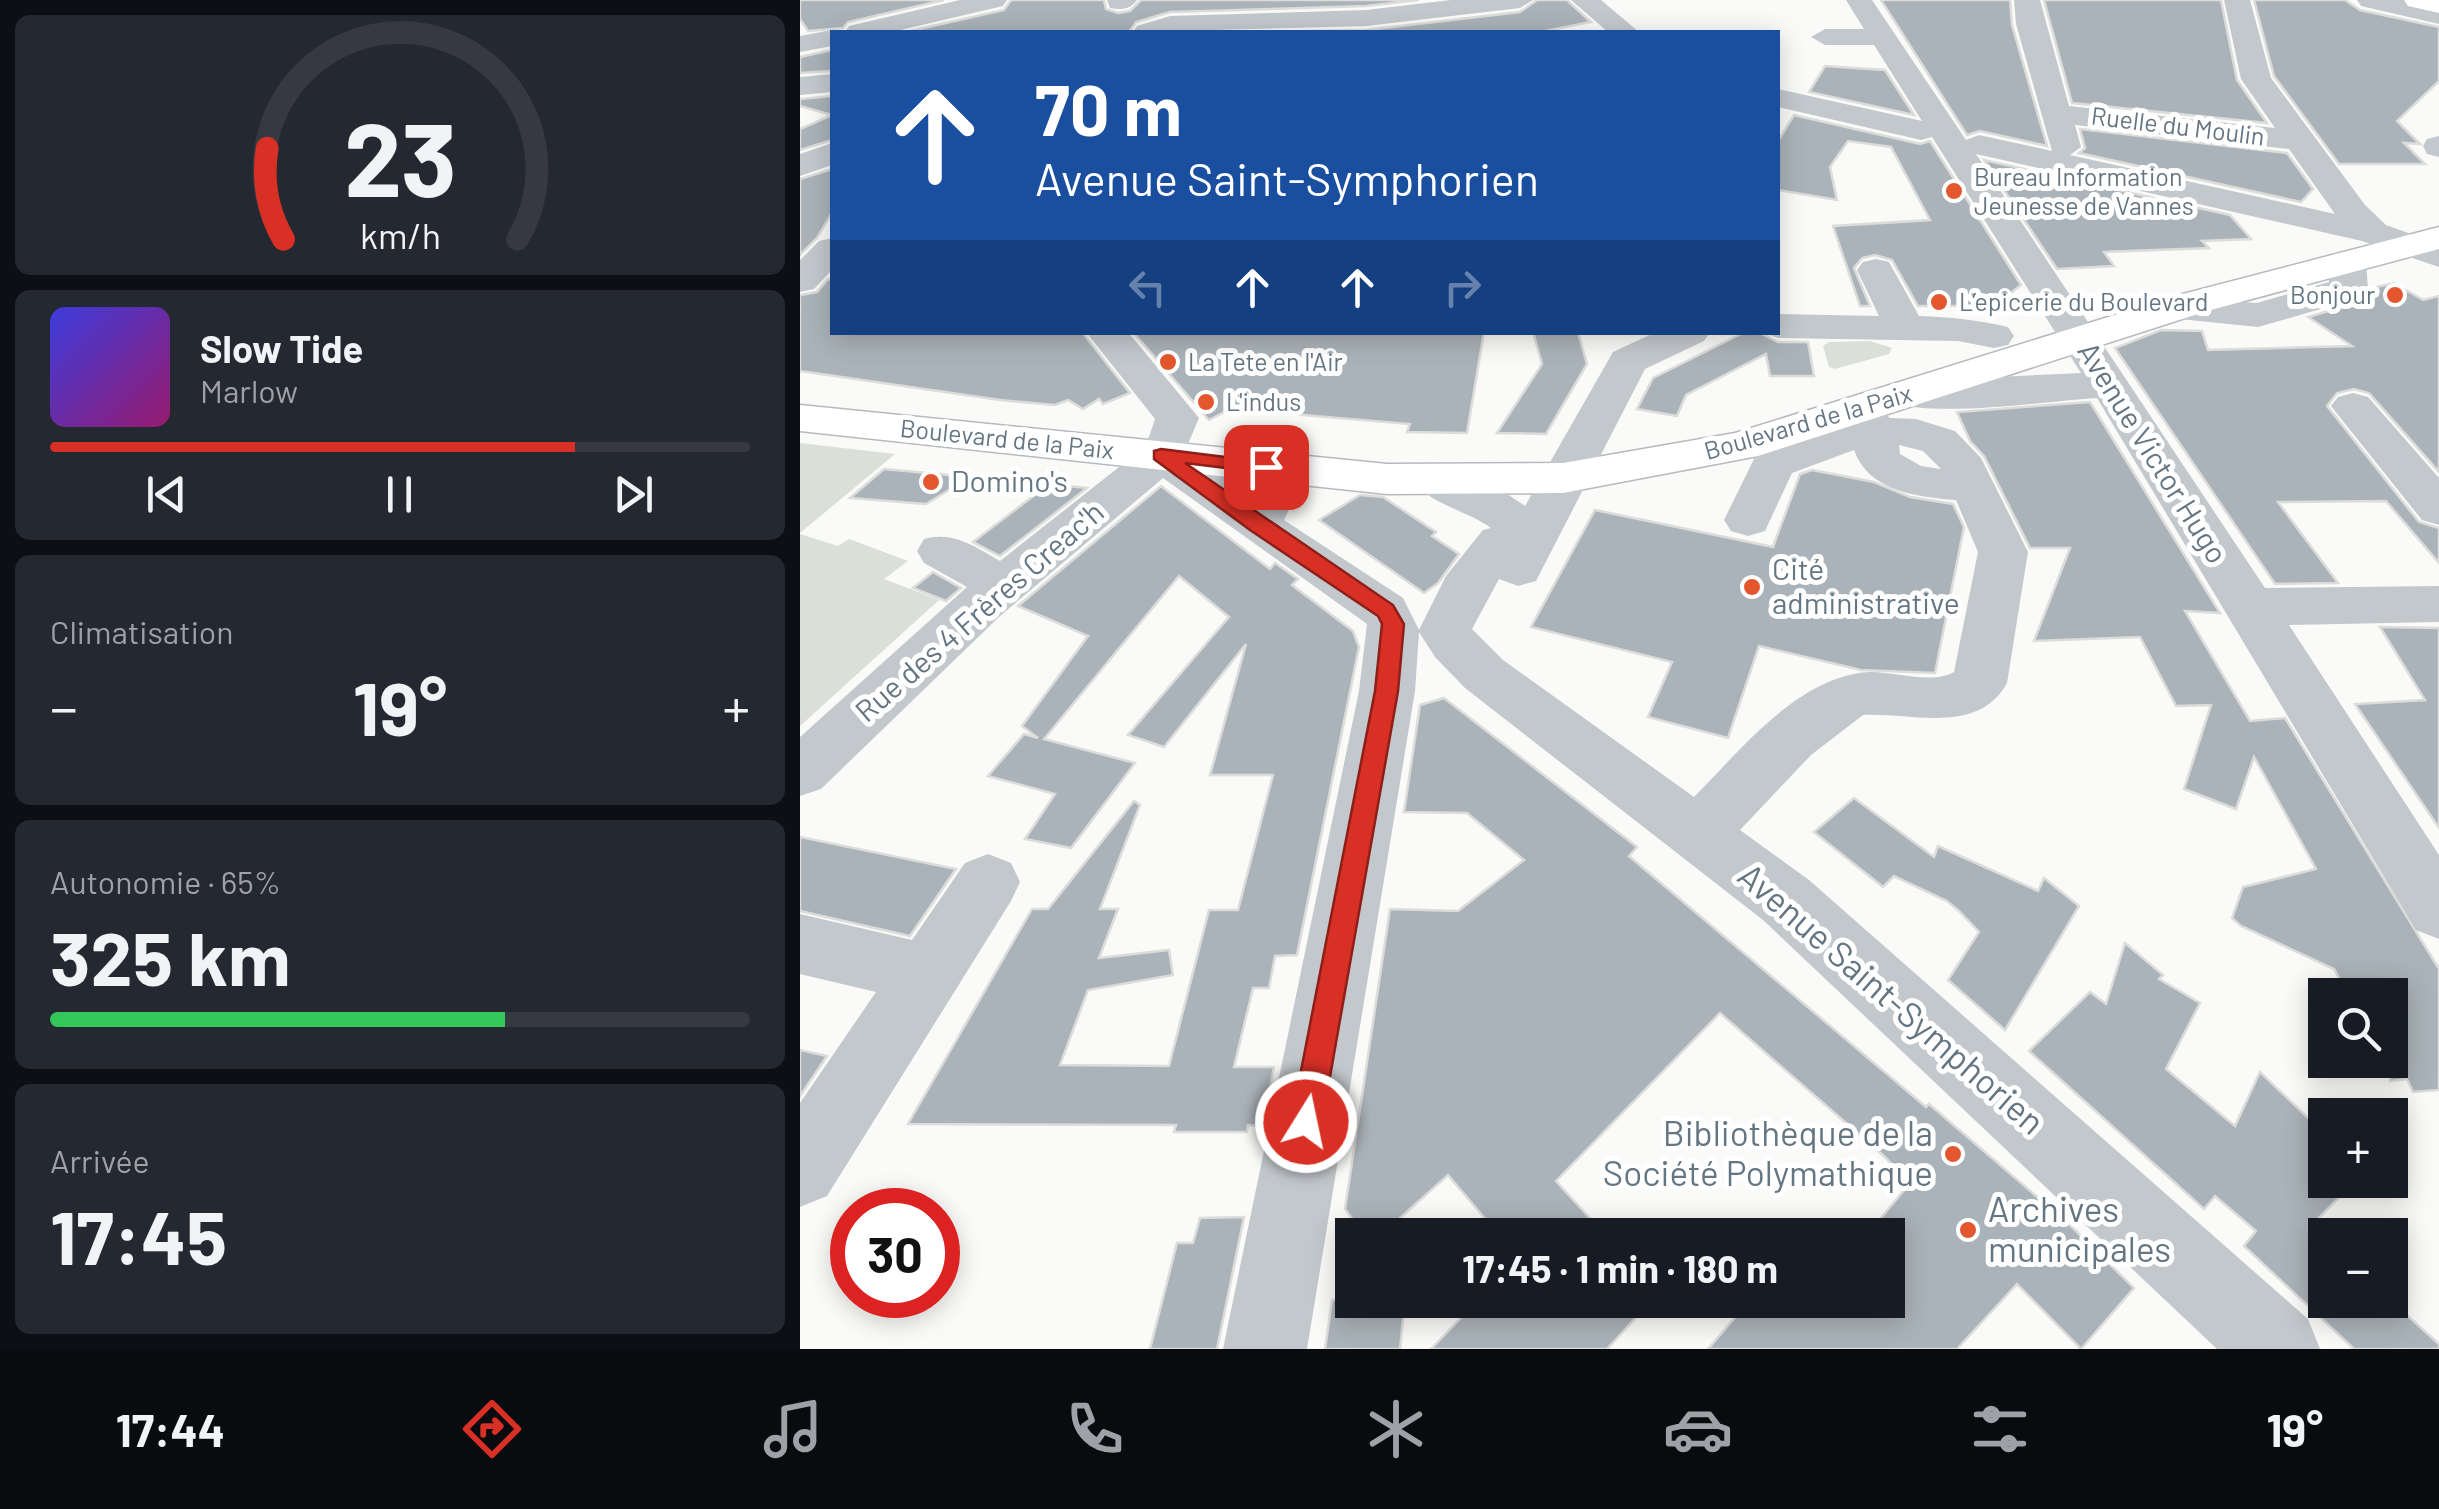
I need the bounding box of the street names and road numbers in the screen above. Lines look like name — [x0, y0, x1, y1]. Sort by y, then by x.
street label: Ruelle du Moulin — [2090, 99, 2267, 151]
street label: Avenue Victor Hugo — [2071, 335, 2236, 569]
street label: Boulevard de la Paix — [1700, 377, 1915, 465]
street label: Boulevard de la Paix — [899, 412, 1116, 464]
street label: Rue des 4 Frères Creac'h — [847, 493, 1110, 728]
street label: Avenue Saint-Symphorien — [1731, 853, 2054, 1142]

